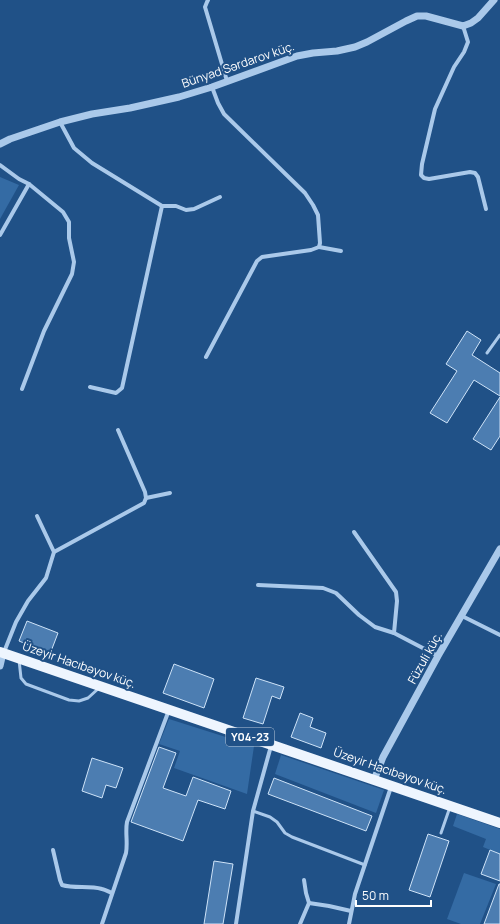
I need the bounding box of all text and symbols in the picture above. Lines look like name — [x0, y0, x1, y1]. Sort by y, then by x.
street label: Bünyad Sərdarov küç. — [179, 37, 296, 92]
street label: Füzuli küç. — [403, 629, 446, 687]
street label: Üzeyir Hacıbəyov küç. — [20, 637, 138, 692]
road number: Y04-23 — [226, 728, 274, 746]
street label: Üzeyir Hacıbəyov küç. — [331, 743, 449, 798]
scale bar — [356, 882, 431, 908]
text: 50 m — [362, 887, 389, 904]

